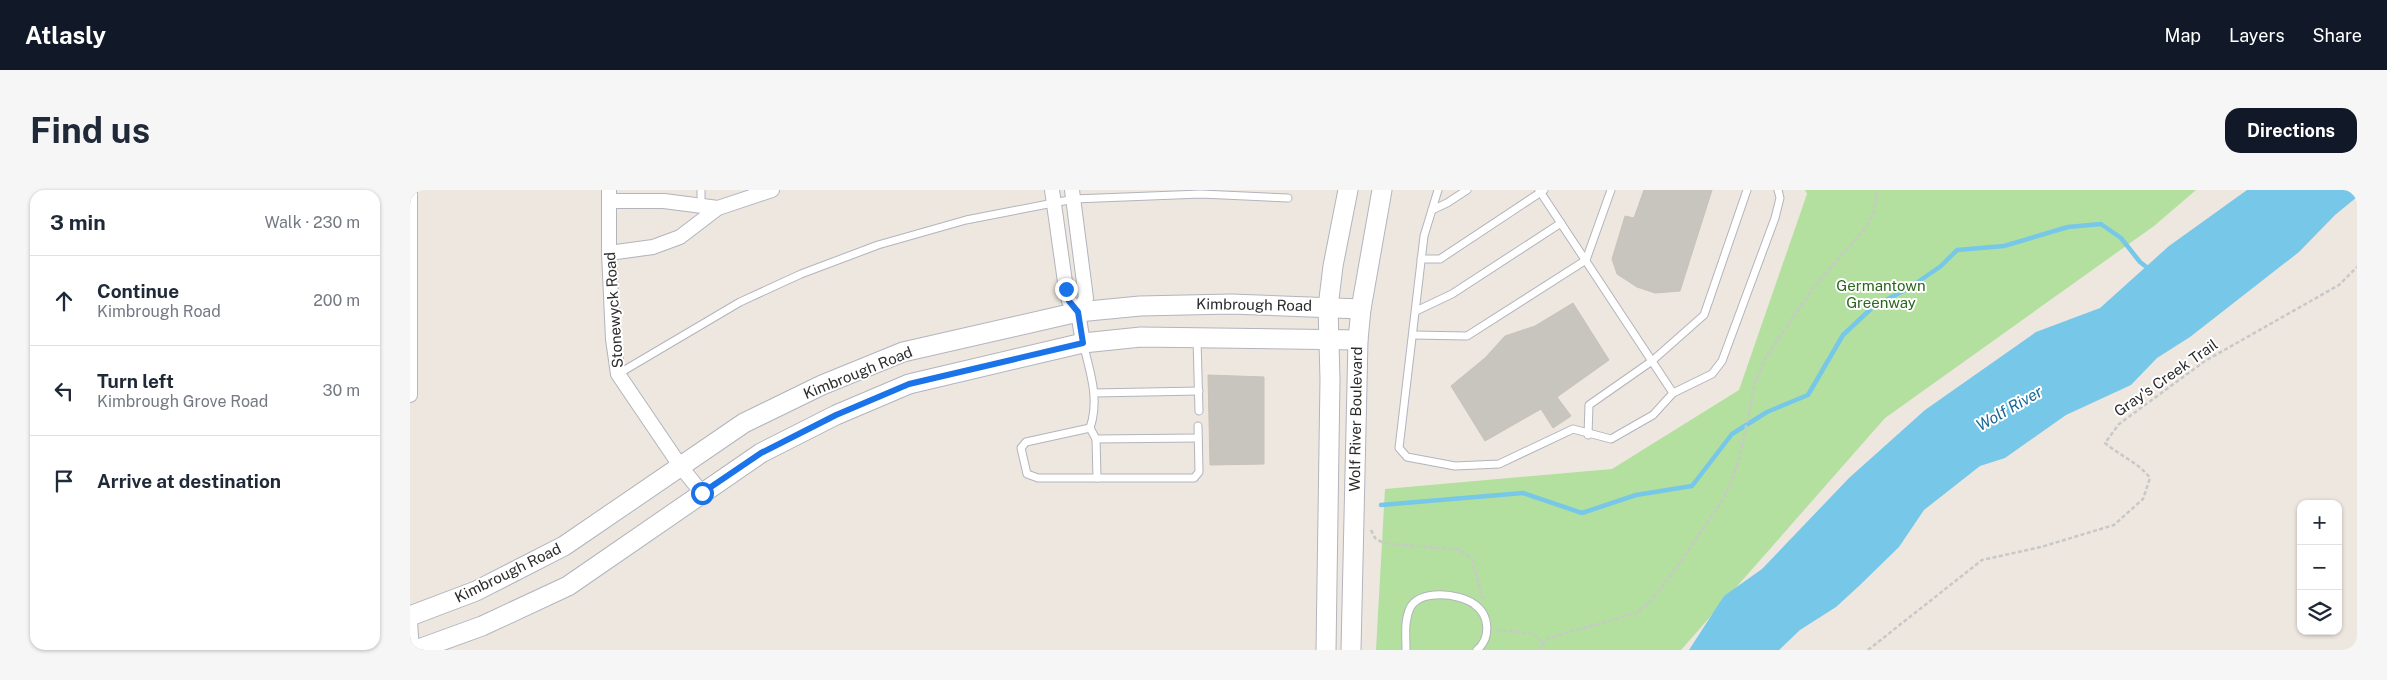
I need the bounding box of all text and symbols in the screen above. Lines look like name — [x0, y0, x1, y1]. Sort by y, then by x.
text: Atlasly — [25, 21, 106, 49]
text: Map — [2165, 25, 2201, 46]
text: Layers — [2229, 25, 2285, 46]
text: Share — [2313, 25, 2362, 46]
button: Directions — [2225, 108, 2357, 153]
text: Find us — [30, 110, 150, 151]
text: 3 min — [50, 210, 106, 235]
text: Walk · 230 m — [264, 213, 360, 232]
street label: Stonewyck Road — [601, 251, 626, 369]
park label: Germantown Greenway — [1836, 277, 1926, 311]
route end — [1055, 278, 1078, 301]
text: Continue — [97, 280, 179, 302]
icon: ahead — [50, 287, 78, 315]
text: 200 m — [313, 291, 360, 310]
street label: Kimbrough Road — [1196, 295, 1312, 314]
text: Kimbrough Road — [97, 302, 221, 321]
street label: Gray's Creek Trail — [2111, 336, 2221, 420]
street label: Kimbrough Road — [801, 343, 915, 402]
street label: Wolf River Boulevard — [1346, 346, 1365, 492]
text: Turn left — [97, 370, 174, 392]
icon: left — [50, 377, 78, 405]
text: 30 m — [323, 381, 360, 400]
water label: Wolf River — [1973, 381, 2047, 435]
text: Kimbrough Grove Road — [97, 392, 268, 411]
icon: arrive — [50, 467, 78, 495]
text: Arrive at destination — [97, 470, 281, 492]
route start — [691, 482, 714, 505]
map controls — [2297, 500, 2342, 635]
button: + — [2297, 500, 2342, 545]
street label: Kimbrough Road — [452, 539, 564, 606]
button: − — [2297, 545, 2342, 590]
button: layers — [2297, 590, 2342, 635]

